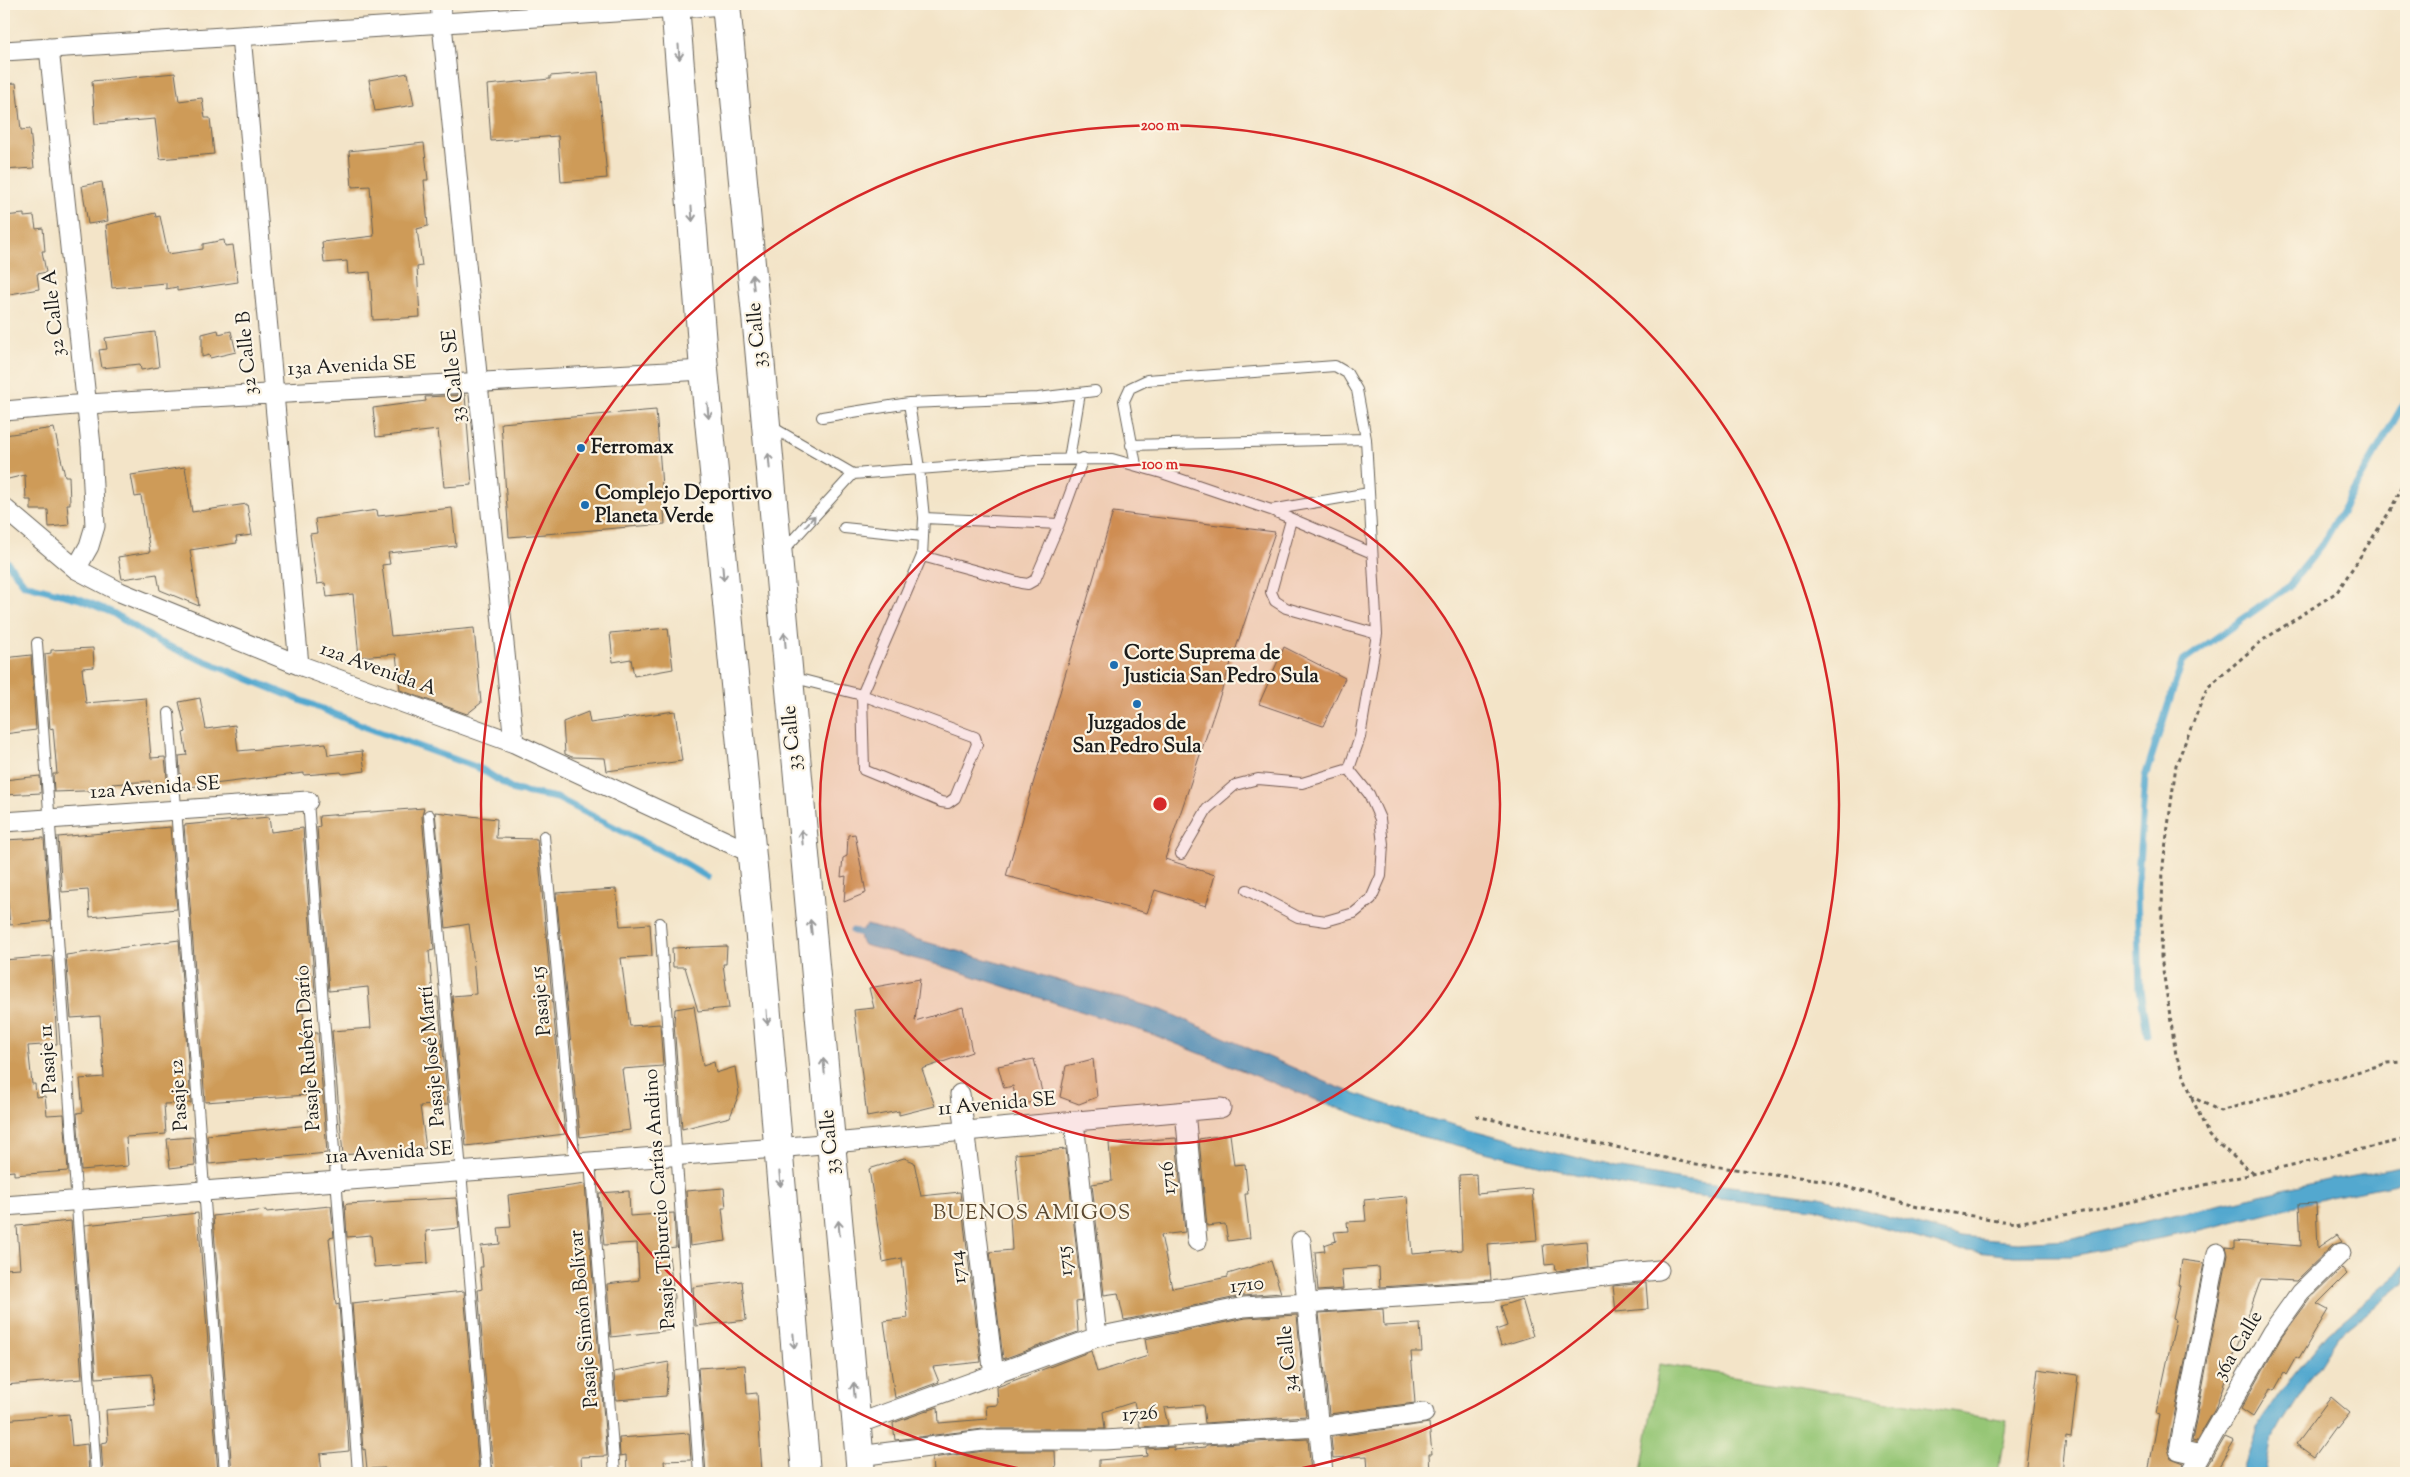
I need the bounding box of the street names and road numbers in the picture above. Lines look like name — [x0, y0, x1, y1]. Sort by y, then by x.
street label: 32 Calle A — [36, 268, 74, 358]
street label: 33 Calle — [741, 301, 775, 369]
street label: 32 Calle B — [230, 310, 266, 396]
street label: 33 Calle SE — [436, 328, 474, 424]
street label: 13a Avenida SE — [287, 349, 417, 385]
street label: 12a Avenida A — [316, 635, 440, 705]
street label: 33 Calle — [776, 704, 810, 772]
street label: 12a Avenida SE — [89, 770, 221, 808]
street label: Pasaje Rubén Darío — [289, 964, 329, 1132]
street label: Pasaje 15 — [524, 965, 560, 1037]
street label: Pasaje José Martí — [412, 984, 454, 1128]
street label: Pasaje 11 — [32, 1023, 66, 1095]
street label: Pasaje 12 — [163, 1058, 197, 1132]
street label: Pasaje Tiburcio Carías Andino — [637, 1068, 685, 1330]
street label: 11 Avenida SE — [937, 1085, 1057, 1125]
street label: 33 Calle — [814, 1108, 848, 1176]
street label: 11a Avenida SE — [324, 1135, 454, 1173]
street label: 1716 — [1153, 1160, 1185, 1196]
street label: Pasaje Simón Bolívar — [563, 1228, 607, 1409]
street label: 1715 — [1050, 1244, 1082, 1278]
street label: 1714 — [943, 1249, 975, 1285]
street label: 1710 — [1228, 1270, 1266, 1302]
street label: 36a Calle — [2207, 1306, 2271, 1386]
street label: 34 Calle — [1272, 1324, 1306, 1394]
street label: 1726 — [1121, 1399, 1159, 1431]

